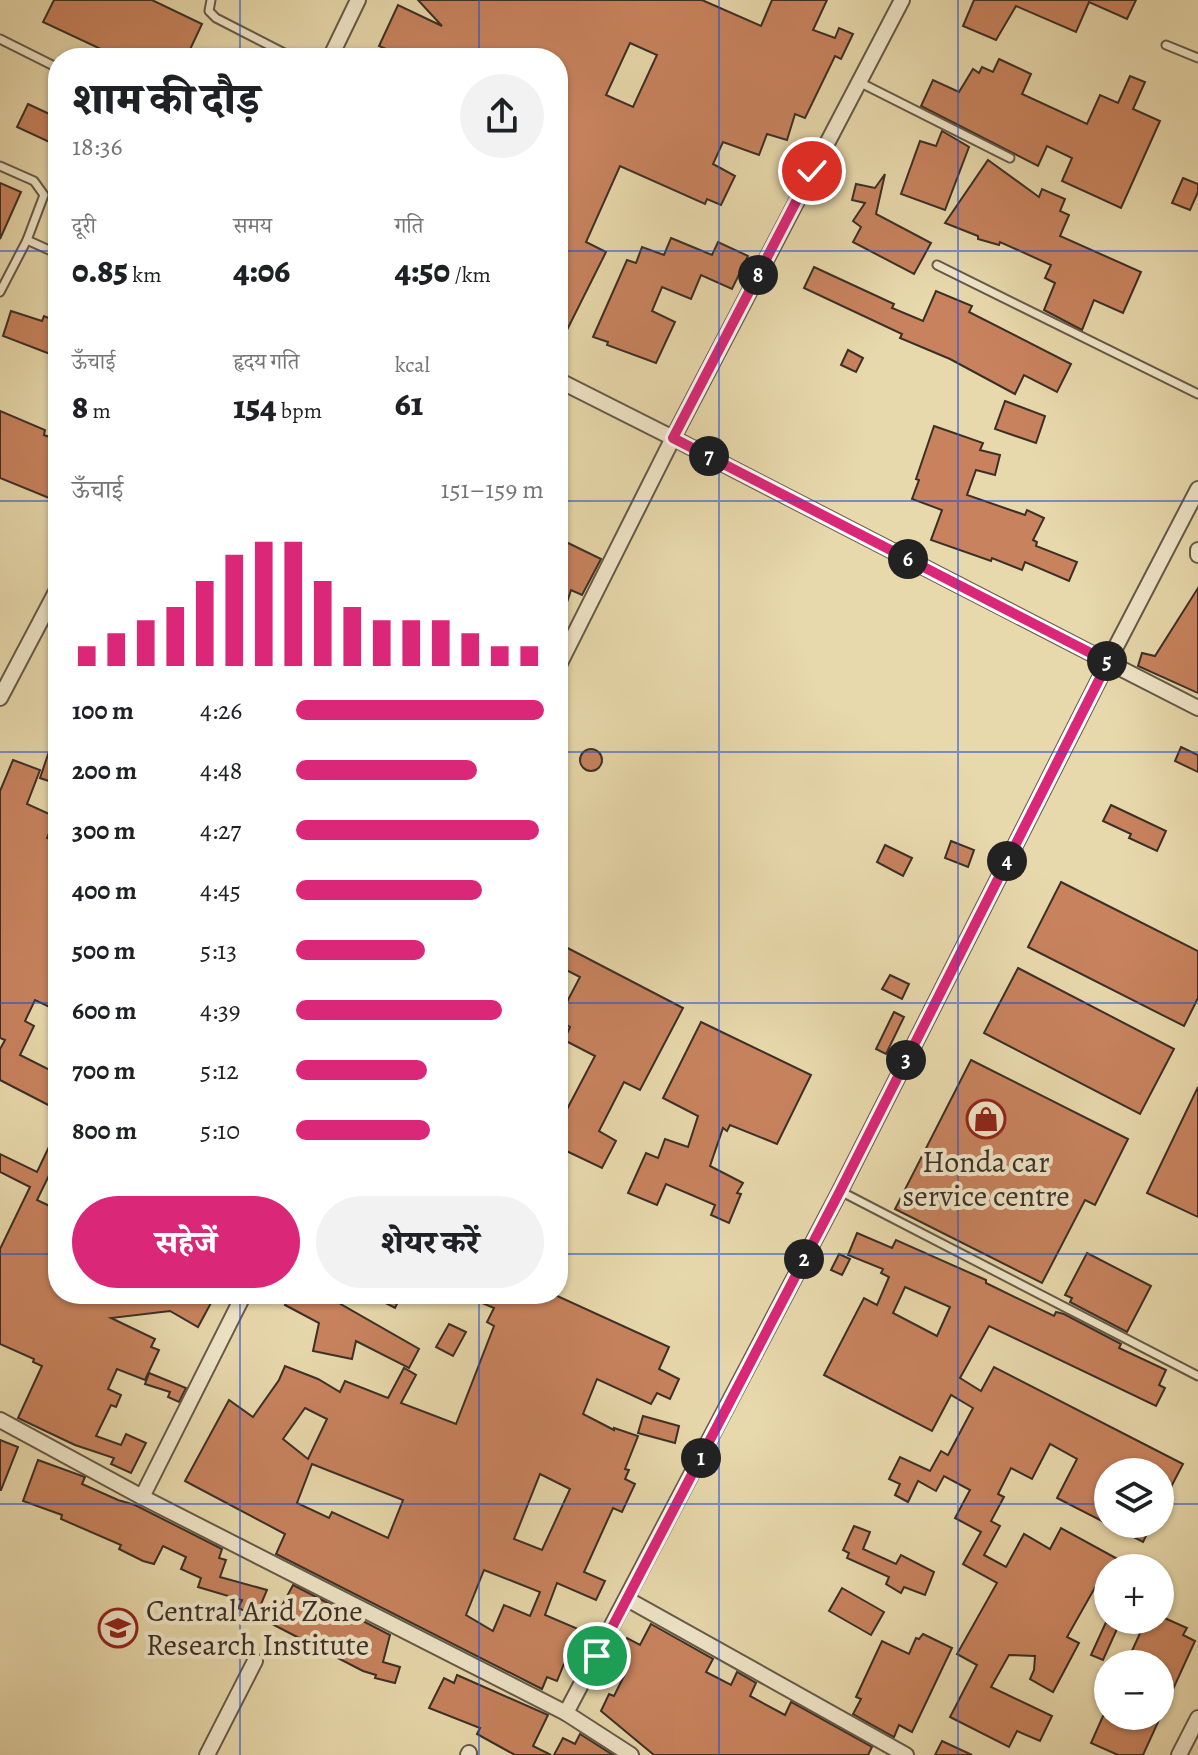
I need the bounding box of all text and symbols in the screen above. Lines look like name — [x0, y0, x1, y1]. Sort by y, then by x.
text: शाम की दौड़ — [72, 69, 260, 129]
button: share — [460, 74, 544, 158]
text: 18:36 — [72, 129, 123, 164]
pin — [778, 137, 846, 205]
icon: check — [790, 149, 834, 193]
text: दूरी — [72, 211, 96, 241]
text: समय — [233, 211, 272, 241]
text: गति — [395, 211, 423, 241]
text: 0.85 — [72, 247, 128, 294]
text: 4:06 — [233, 247, 290, 294]
text: 4:50 — [395, 247, 450, 294]
pin: 8 — [738, 255, 778, 295]
text: km — [128, 260, 162, 290]
text: /km — [450, 260, 491, 290]
text: 8 — [753, 260, 763, 290]
text: ऊँचाई — [72, 347, 115, 377]
text: हृदय गति — [233, 347, 299, 377]
text: kcal — [395, 350, 430, 380]
text: 61 — [395, 380, 423, 427]
text: 8 — [72, 383, 88, 430]
text: 154 — [233, 383, 277, 430]
text: m — [88, 396, 111, 426]
text: bpm — [277, 396, 322, 426]
pin: 7 — [689, 436, 729, 476]
text: 7 — [704, 441, 714, 471]
text: ऊँचाई — [72, 472, 123, 507]
text: 151–159 m — [441, 472, 544, 507]
pin: 6 — [888, 539, 928, 579]
text: 6 — [903, 544, 913, 574]
pin: 5 — [1087, 641, 1127, 681]
text: 5 — [1102, 646, 1112, 676]
text: 100 m — [72, 693, 134, 728]
text: 4:26 — [200, 693, 242, 728]
text: 200 m — [72, 753, 137, 788]
text: 4:48 — [200, 753, 242, 788]
text: 300 m — [72, 813, 136, 848]
text: 4:27 — [200, 813, 241, 848]
pin: 4 — [987, 841, 1027, 881]
text: 4 — [1002, 846, 1012, 876]
text: 400 m — [72, 873, 137, 908]
text: 4:45 — [200, 873, 241, 908]
text: 500 m — [72, 933, 136, 968]
text: 5:13 — [200, 933, 237, 968]
text: 600 m — [72, 993, 137, 1028]
text: 4:39 — [200, 993, 241, 1028]
pin: 3 — [886, 1040, 926, 1080]
text: 3 — [901, 1045, 911, 1075]
text: 700 m — [72, 1053, 136, 1088]
text: 5:12 — [200, 1053, 239, 1088]
shop icon: Honda car service centre — [965, 1098, 1007, 1140]
text: 800 m — [72, 1113, 137, 1148]
text: 5:10 — [200, 1113, 240, 1148]
place label: Honda car service centre — [902, 1142, 1070, 1216]
button: सहेजें — [72, 1196, 300, 1288]
button: शेयर करें — [316, 1196, 544, 1288]
pin: 2 — [784, 1239, 824, 1279]
text: 2 — [799, 1244, 809, 1274]
pin: 1 — [681, 1438, 721, 1478]
text: 1 — [697, 1443, 705, 1473]
map controls — [1094, 1458, 1174, 1730]
button: layers — [1094, 1458, 1174, 1538]
button: + — [1094, 1554, 1174, 1634]
place label: Central Arid Zone Research Institute — [146, 1591, 369, 1665]
school or university icon: Central Arid Zone Research Institute — [97, 1607, 139, 1649]
pin — [563, 1622, 631, 1690]
icon: arrive — [575, 1634, 619, 1678]
button: − — [1094, 1650, 1174, 1730]

